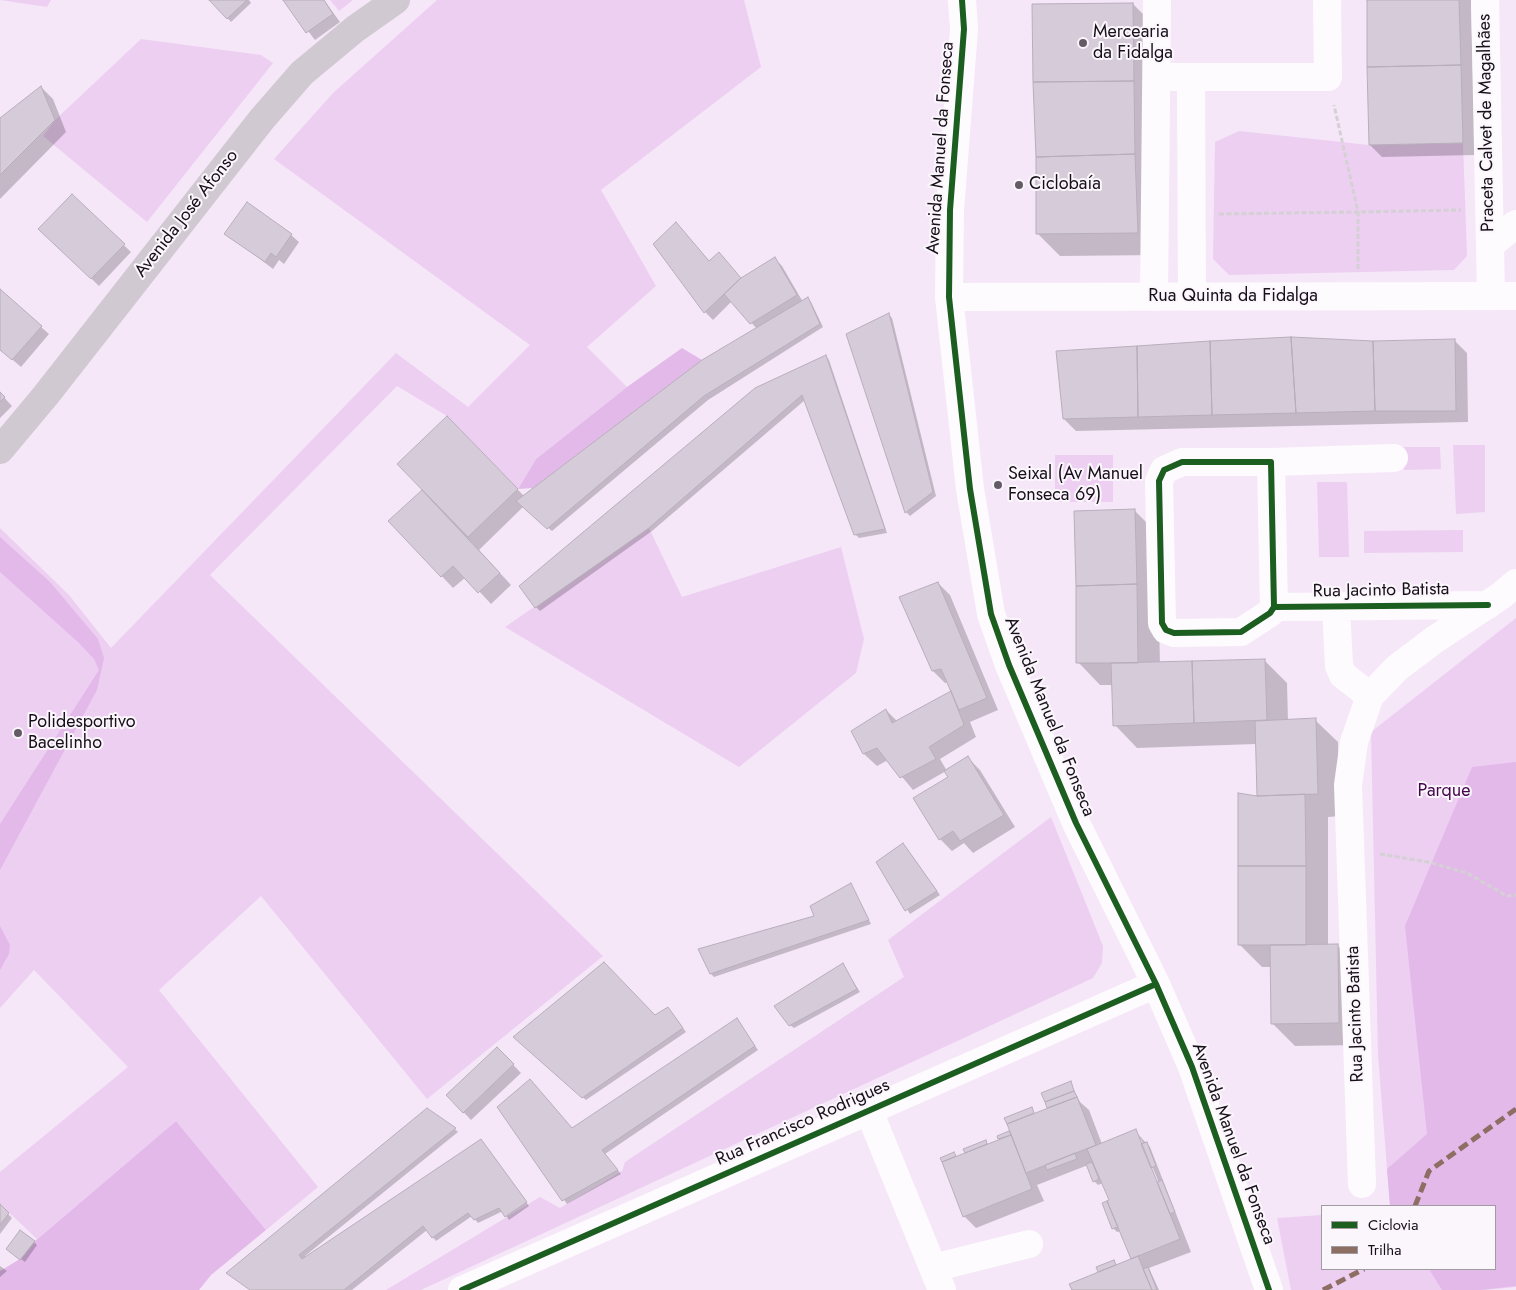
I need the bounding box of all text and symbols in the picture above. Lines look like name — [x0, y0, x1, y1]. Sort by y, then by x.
street label: Praceta Calvet de Magalhães — [1474, 14, 1500, 232]
place label: Mercearia da Fidalga — [1093, 22, 1173, 64]
marker: Mercearia da Fidalga — [1077, 37, 1089, 49]
street label: Avenida Manuel da Fonseca — [923, 41, 959, 255]
street label: Avenida José Afonso — [131, 146, 243, 282]
place label: Ciclobaía — [1029, 174, 1101, 196]
marker: Ciclobaía — [1013, 179, 1025, 191]
street label: Rua Quinta da Fidalga — [1148, 286, 1318, 308]
place label: Seixal (Av Manuel Fonseca 69) — [1008, 464, 1143, 506]
marker: Seixal (Av Manuel Fonseca 69) — [992, 479, 1004, 491]
street label: Rua Jacinto Batista — [1312, 579, 1450, 603]
street label: Avenida Manuel da Fonseca — [999, 614, 1099, 820]
place label: Polidesportivo Bacelinho — [28, 712, 135, 754]
marker: Polidesportivo Bacelinho — [12, 727, 24, 739]
park label: Parque — [1418, 781, 1470, 803]
street label: Rua Jacinto Batista — [1343, 945, 1369, 1083]
street label: Avenida Manuel da Fonseca — [1186, 1040, 1280, 1248]
street label: Rua Francisco Rodrigues — [713, 1075, 893, 1171]
legend — [1321, 1205, 1496, 1270]
text: Ciclovia — [1368, 1214, 1418, 1236]
text: Trilha — [1368, 1239, 1401, 1261]

